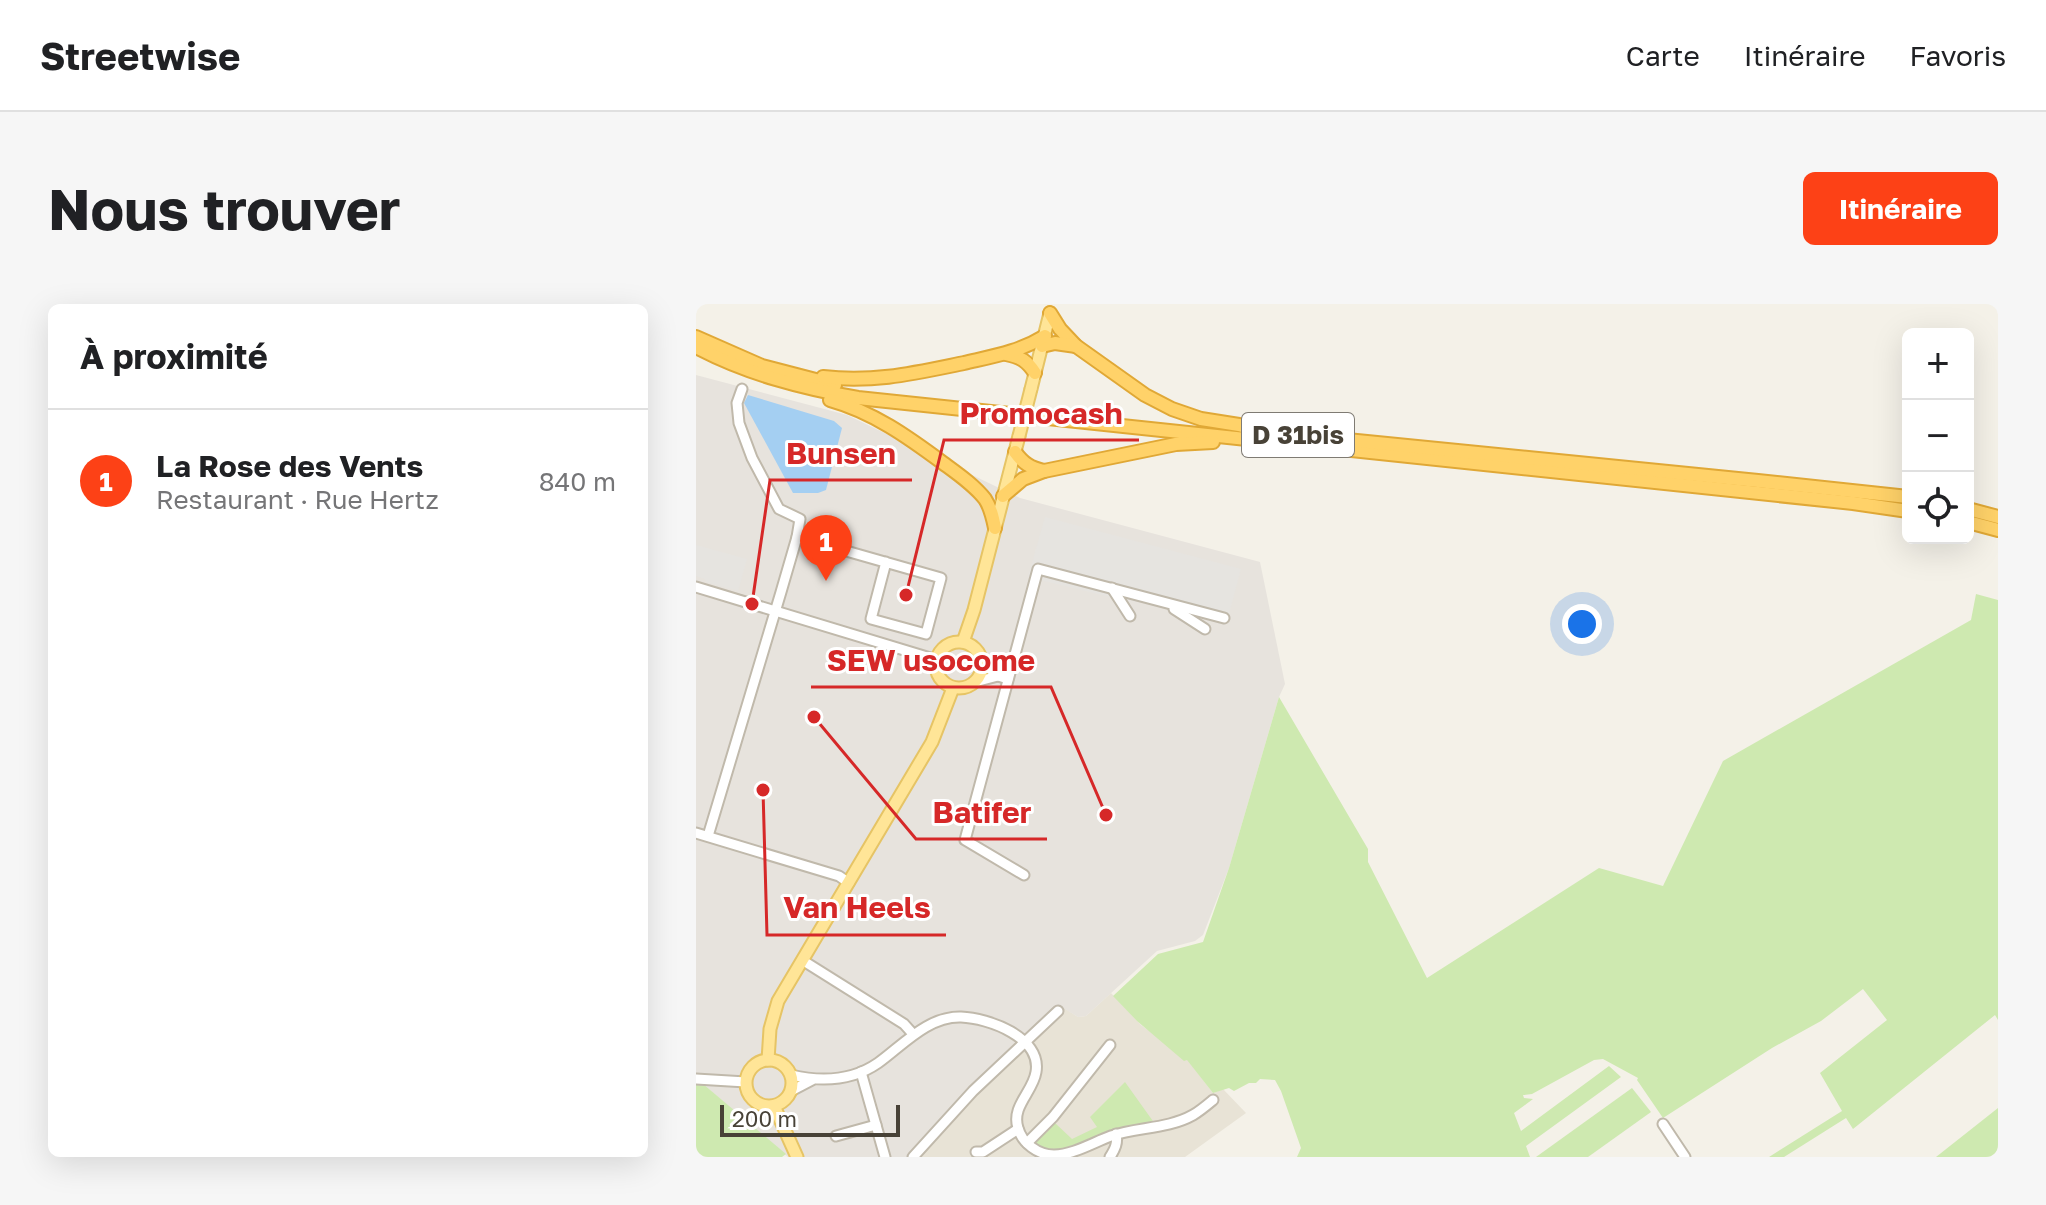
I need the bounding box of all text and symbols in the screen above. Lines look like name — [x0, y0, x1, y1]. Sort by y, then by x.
text: Streetwise — [40, 33, 240, 78]
text: Carte — [1626, 39, 1700, 72]
text: Itinéraire — [1744, 39, 1865, 72]
text: Favoris — [1909, 39, 2006, 72]
button: Itinéraire — [1803, 172, 1998, 245]
text: Nous trouver — [48, 175, 401, 242]
map controls — [1902, 328, 1974, 544]
button: + — [1902, 328, 1974, 400]
text: À proximité — [80, 336, 268, 376]
callout: Promocash — [944, 386, 1139, 440]
text: Promocash — [959, 395, 1123, 431]
button: − — [1902, 400, 1974, 472]
road number: D 31bis — [1242, 413, 1354, 457]
callout: Bunsen — [770, 426, 912, 480]
text: Bunsen — [786, 435, 896, 471]
text: La Rose des Vents — [156, 448, 423, 484]
text: 1 — [99, 466, 113, 497]
text: 840 m — [539, 466, 616, 497]
button: locate — [1902, 472, 1974, 544]
text: Restaurant · Rue Hertz — [156, 484, 439, 515]
pin: 1 — [800, 515, 852, 581]
your location — [1562, 604, 1602, 644]
callout: SEW usocome — [811, 633, 1051, 687]
text: SEW usocome — [827, 642, 1035, 678]
callout: Batifer — [916, 785, 1047, 839]
text: Batifer — [933, 794, 1032, 830]
callout: Van Heels — [767, 881, 946, 935]
text: Van Heels — [783, 889, 931, 925]
scale bar — [720, 1101, 900, 1137]
text: 200 m — [732, 1105, 797, 1132]

